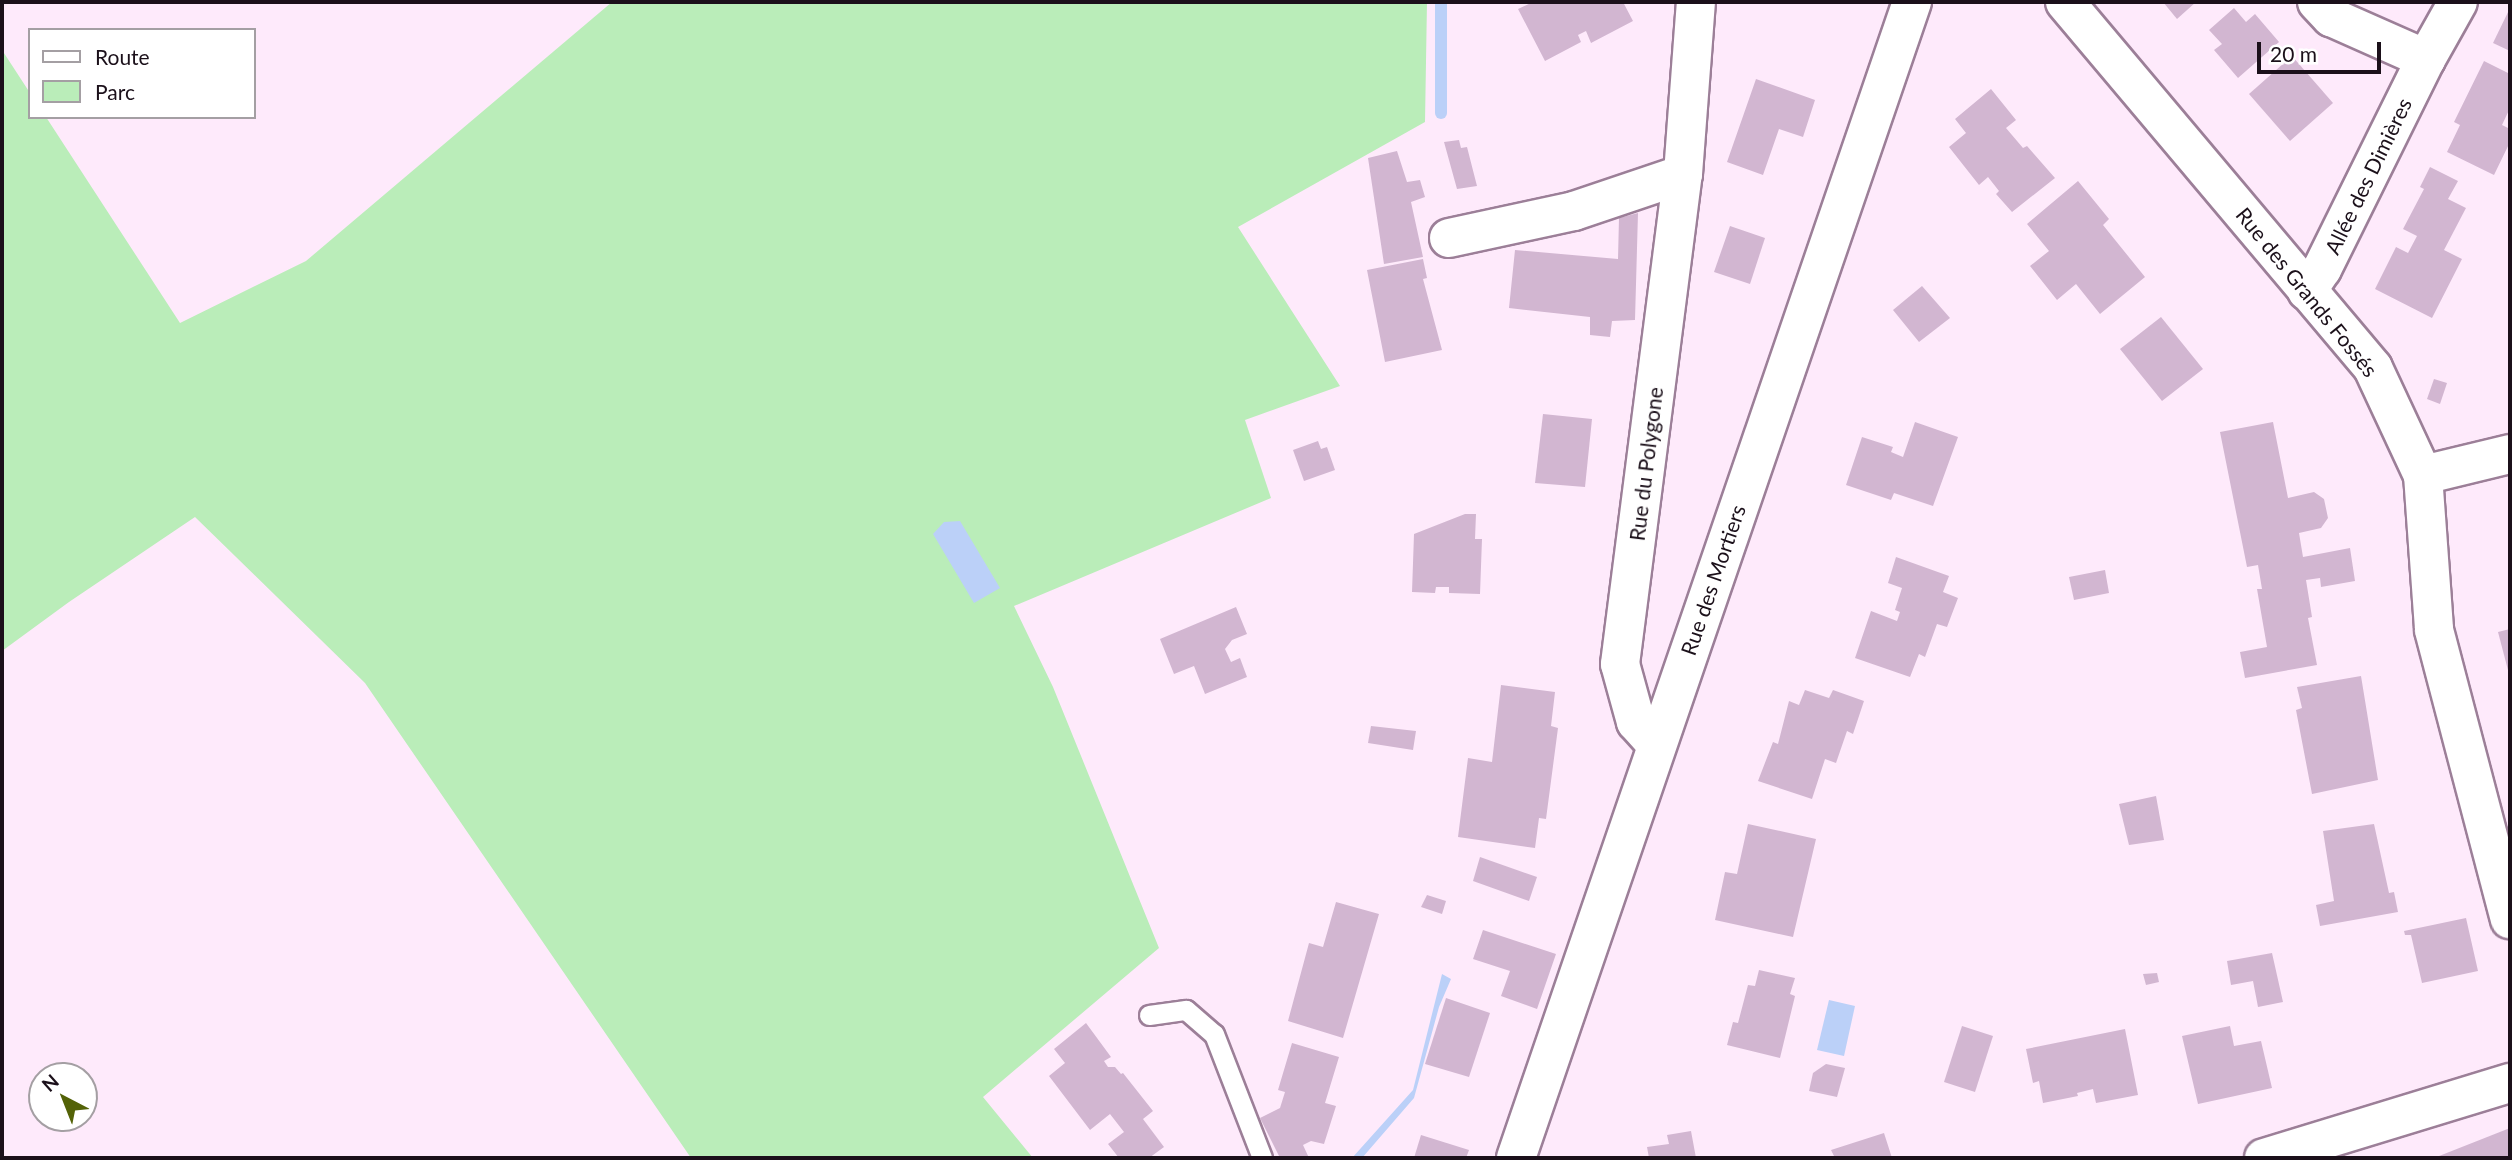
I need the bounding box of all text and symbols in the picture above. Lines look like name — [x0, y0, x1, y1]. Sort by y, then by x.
legend — [28, 28, 256, 119]
scale bar — [2260, 28, 2384, 72]
text: 20 m — [2270, 41, 2317, 66]
text: Route — [95, 44, 150, 69]
text: Parc — [95, 79, 135, 104]
street label: Allée des Dimières — [2319, 94, 2417, 258]
street label: Rue des Grands Fossés — [2231, 202, 2383, 382]
street label: Rue du Polygone — [1624, 386, 1668, 542]
street label: Rue des Mortiers — [1675, 501, 1751, 659]
north arrow — [28, 1062, 98, 1132]
text: N — [37, 1069, 63, 1096]

